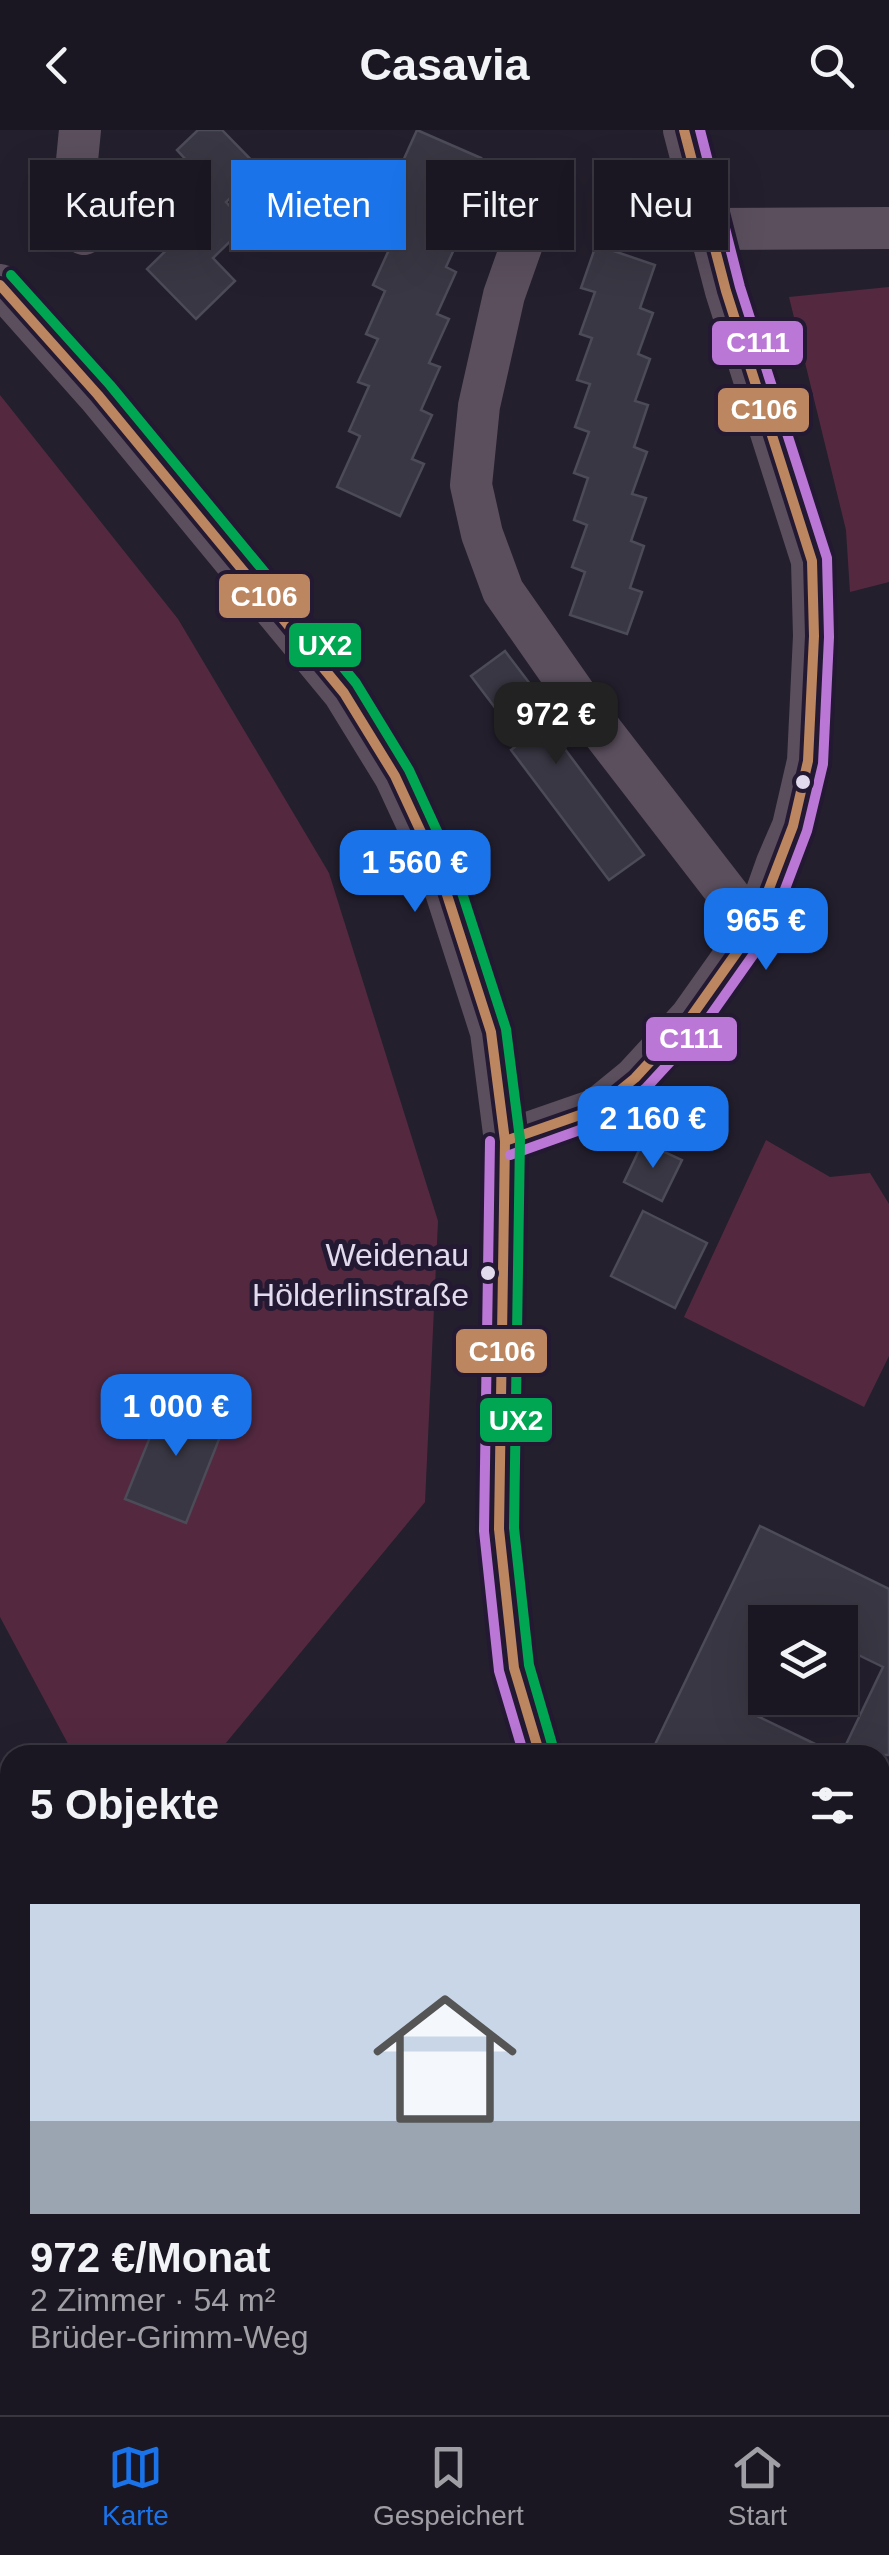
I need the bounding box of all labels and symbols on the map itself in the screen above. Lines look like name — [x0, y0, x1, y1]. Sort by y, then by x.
line badge: C111 — [710, 319, 805, 367]
text: C111 — [726, 327, 790, 358]
line badge: C106 — [716, 386, 811, 434]
text: C106 — [731, 394, 797, 425]
line badge: C106 — [217, 572, 312, 620]
text: C106 — [231, 581, 297, 612]
line badge: UX2 — [287, 621, 363, 669]
text: UX2 — [298, 630, 352, 661]
pin: 972 € — [486, 682, 626, 767]
unlabelled marker — [793, 772, 813, 792]
pin: 1 560 € — [323, 830, 507, 915]
pin: 965 € — [696, 888, 836, 973]
line badge: C111 — [644, 1015, 739, 1063]
text: C111 — [659, 1023, 723, 1054]
pin: 2 160 € — [561, 1086, 745, 1171]
place label: Weidenau Hölderlinstraße — [252, 1237, 469, 1313]
marker: Weidenau Hölderlinstraße — [478, 1263, 498, 1283]
line badge: C106 — [454, 1327, 549, 1375]
text: C106 — [469, 1336, 535, 1367]
pin: 1 000 € — [84, 1374, 268, 1459]
line badge: UX2 — [478, 1396, 554, 1444]
text: UX2 — [489, 1405, 543, 1436]

